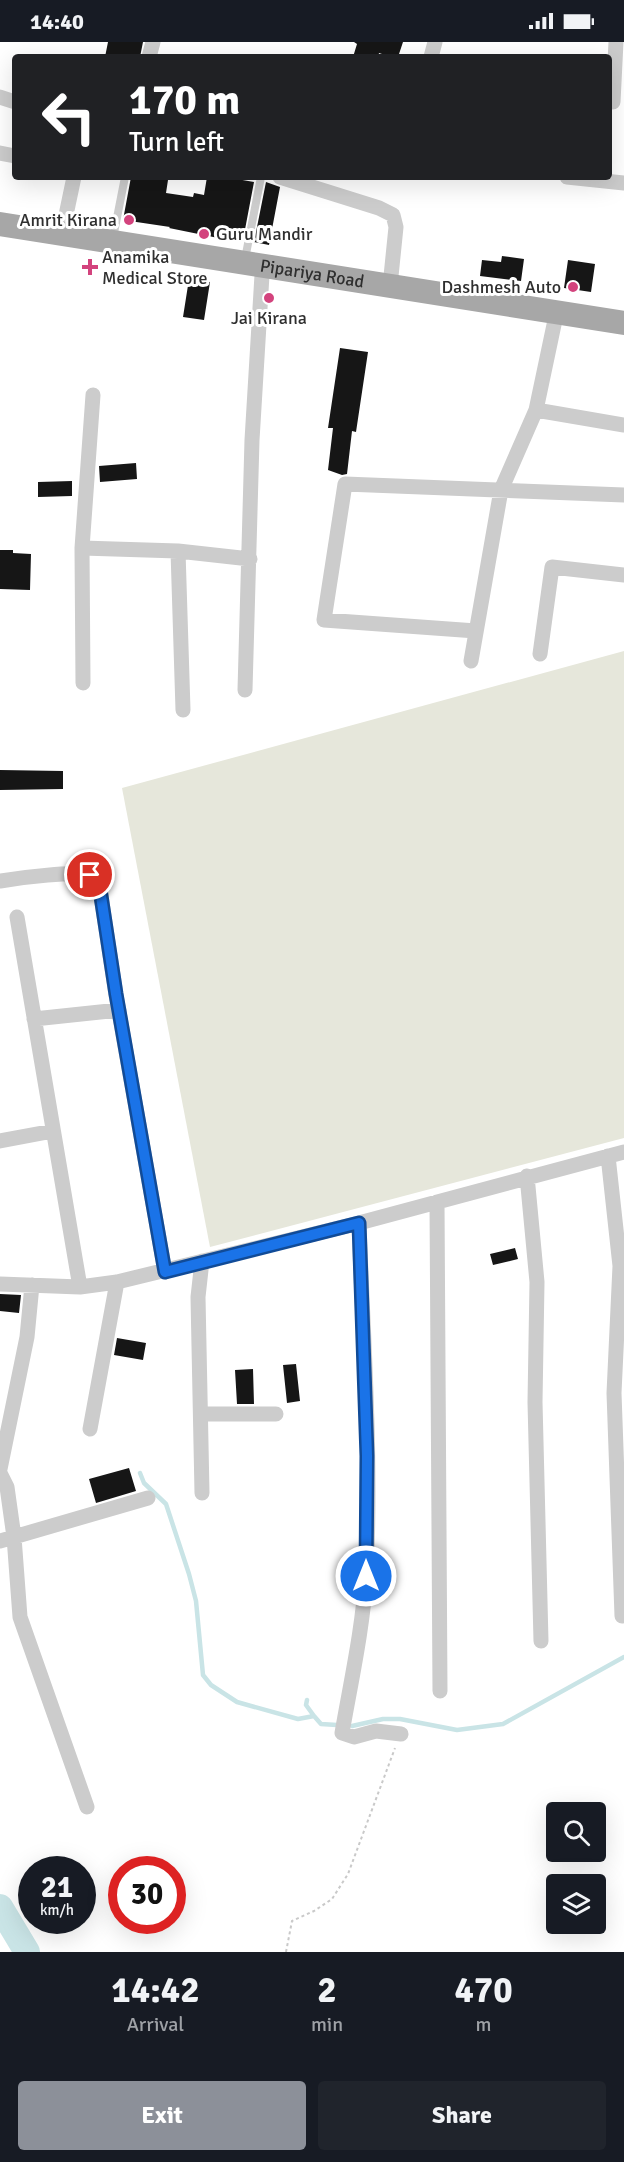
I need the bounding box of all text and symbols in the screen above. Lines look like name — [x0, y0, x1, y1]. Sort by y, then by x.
text: 14:40 — [30, 8, 84, 35]
text: 170 m — [129, 75, 240, 126]
icon: left — [30, 78, 108, 156]
text: Turn left — [129, 126, 224, 159]
place label: Amrit Kirana — [19, 209, 117, 231]
marker: Amrit Kirana — [122, 213, 136, 227]
place label: Guru Mandir — [216, 223, 313, 245]
marker: Guru Mandir — [197, 227, 211, 241]
place label: Anamika Medical Store — [102, 246, 208, 289]
street label: Pipariya Road — [258, 254, 366, 293]
marker: Anamika Medical Store — [83, 260, 97, 274]
place label: Dashmesh Auto — [442, 276, 561, 298]
marker: Dashmesh Auto — [566, 280, 580, 294]
marker: Jai Kirana — [262, 291, 276, 305]
place label: Jai Kirana — [231, 307, 307, 329]
pin — [64, 849, 115, 900]
icon: arrive — [73, 858, 106, 891]
position arrow — [334, 1544, 398, 1608]
map controls — [546, 1802, 606, 1934]
button: search — [546, 1802, 606, 1862]
speed limit sign: 30 — [108, 1856, 186, 1934]
text: 21 — [41, 1869, 73, 1906]
button: layers — [546, 1874, 606, 1934]
text: km/h — [40, 1901, 74, 1919]
text: 14:42 — [111, 1968, 200, 2013]
text: 2 — [317, 1968, 337, 2013]
text: 470 — [454, 1968, 513, 2013]
text: Arrival — [127, 2012, 184, 2037]
text: min — [311, 2012, 343, 2037]
text: m — [476, 2012, 492, 2037]
button: Exit — [18, 2081, 306, 2150]
button: Share — [318, 2081, 606, 2150]

